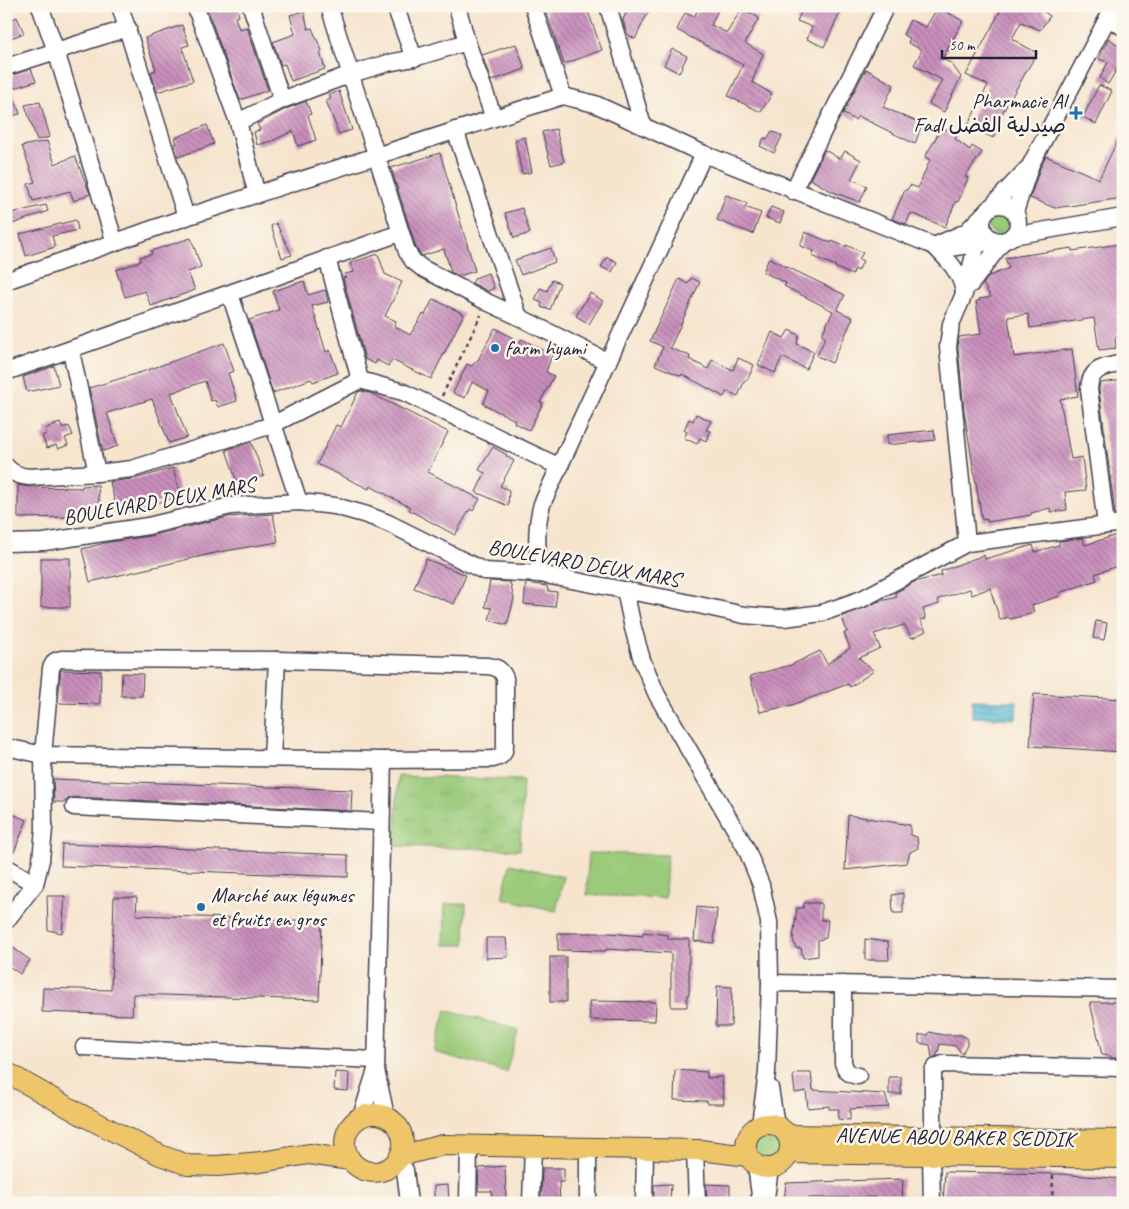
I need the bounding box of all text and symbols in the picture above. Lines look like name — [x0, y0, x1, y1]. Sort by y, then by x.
scale bar — [942, 28, 1035, 60]
text: 50 m — [949, 36, 976, 55]
place label: Pharmacie Al Fadl صيدلية الفضل — [914, 88, 1069, 138]
marker: Pharmacie Al Fadl صيدلية الفضل — [1070, 107, 1082, 119]
place label: farm hyami — [505, 335, 589, 361]
marker: farm hyami — [489, 342, 501, 354]
street label: BOULEVARD DEUX MARS — [61, 471, 261, 531]
street label: BOULEVARD DEUX MARS — [486, 533, 686, 593]
place label: Marché aux légumes et fruits en gros — [211, 882, 355, 932]
marker: Marché aux légumes et fruits en gros — [195, 901, 207, 913]
street label: AVENUE ABOU BAKER SEDDIK — [836, 1122, 1079, 1152]

